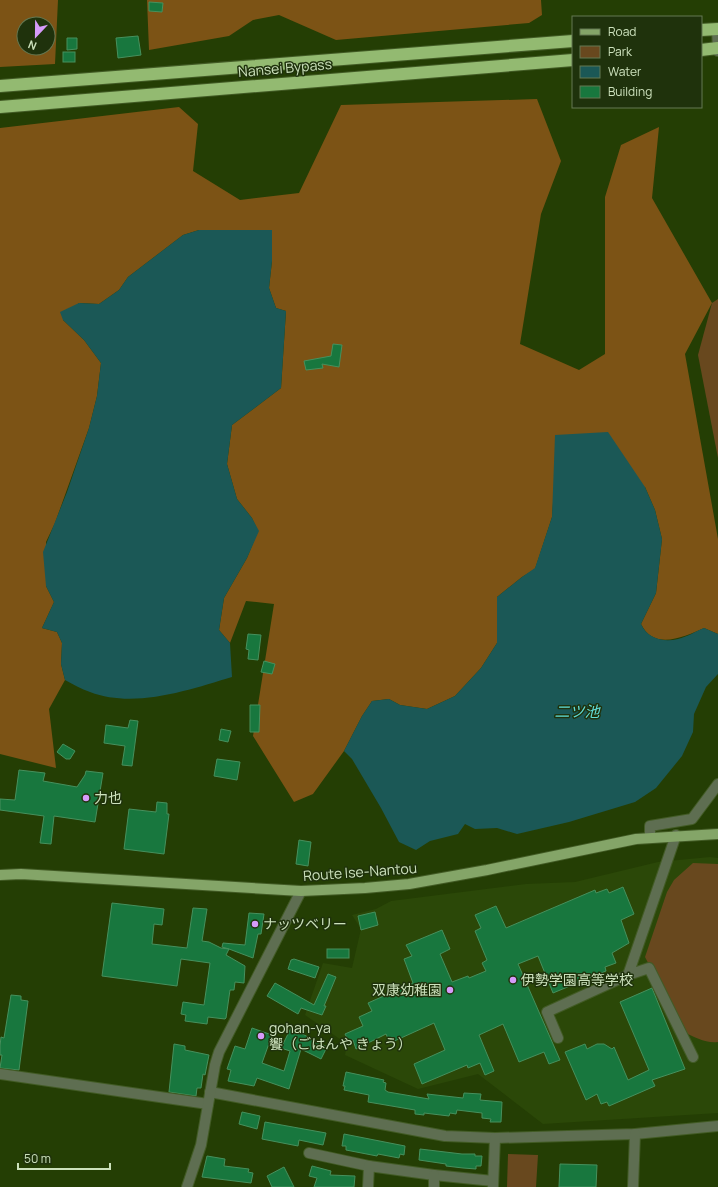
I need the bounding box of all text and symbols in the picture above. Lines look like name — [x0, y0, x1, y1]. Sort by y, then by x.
north arrow — [16, 16, 56, 56]
legend — [572, 16, 702, 108]
text: Road — [608, 23, 636, 40]
text: N — [26, 37, 39, 54]
text: Park — [608, 43, 633, 60]
street label: Nansei Bypass — [237, 54, 333, 81]
text: Water — [608, 63, 642, 80]
text: Building — [608, 83, 652, 100]
water label: 二ツ池 — [554, 701, 601, 722]
place label: 力也 — [94, 788, 122, 807]
marker: 力也 — [81, 793, 91, 803]
street label: Route Ise-Nantou — [302, 858, 417, 885]
place label: ナッツベリー — [263, 914, 347, 933]
marker: ナッツベリー — [250, 919, 260, 929]
place label: 伊勢学園高等学校 — [521, 970, 633, 989]
marker: 伊勢学園高等学校 — [508, 975, 518, 985]
place label: 双康幼稚園 — [372, 980, 442, 999]
marker: 双康幼稚園 — [445, 985, 455, 995]
place label: gohan-ya 饗（ごはんや きょう） — [269, 1018, 412, 1053]
marker: gohan-ya 饗（ごはんや きょう） — [256, 1031, 266, 1041]
scale bar — [18, 1145, 110, 1171]
text: 50 m — [24, 1150, 51, 1167]

